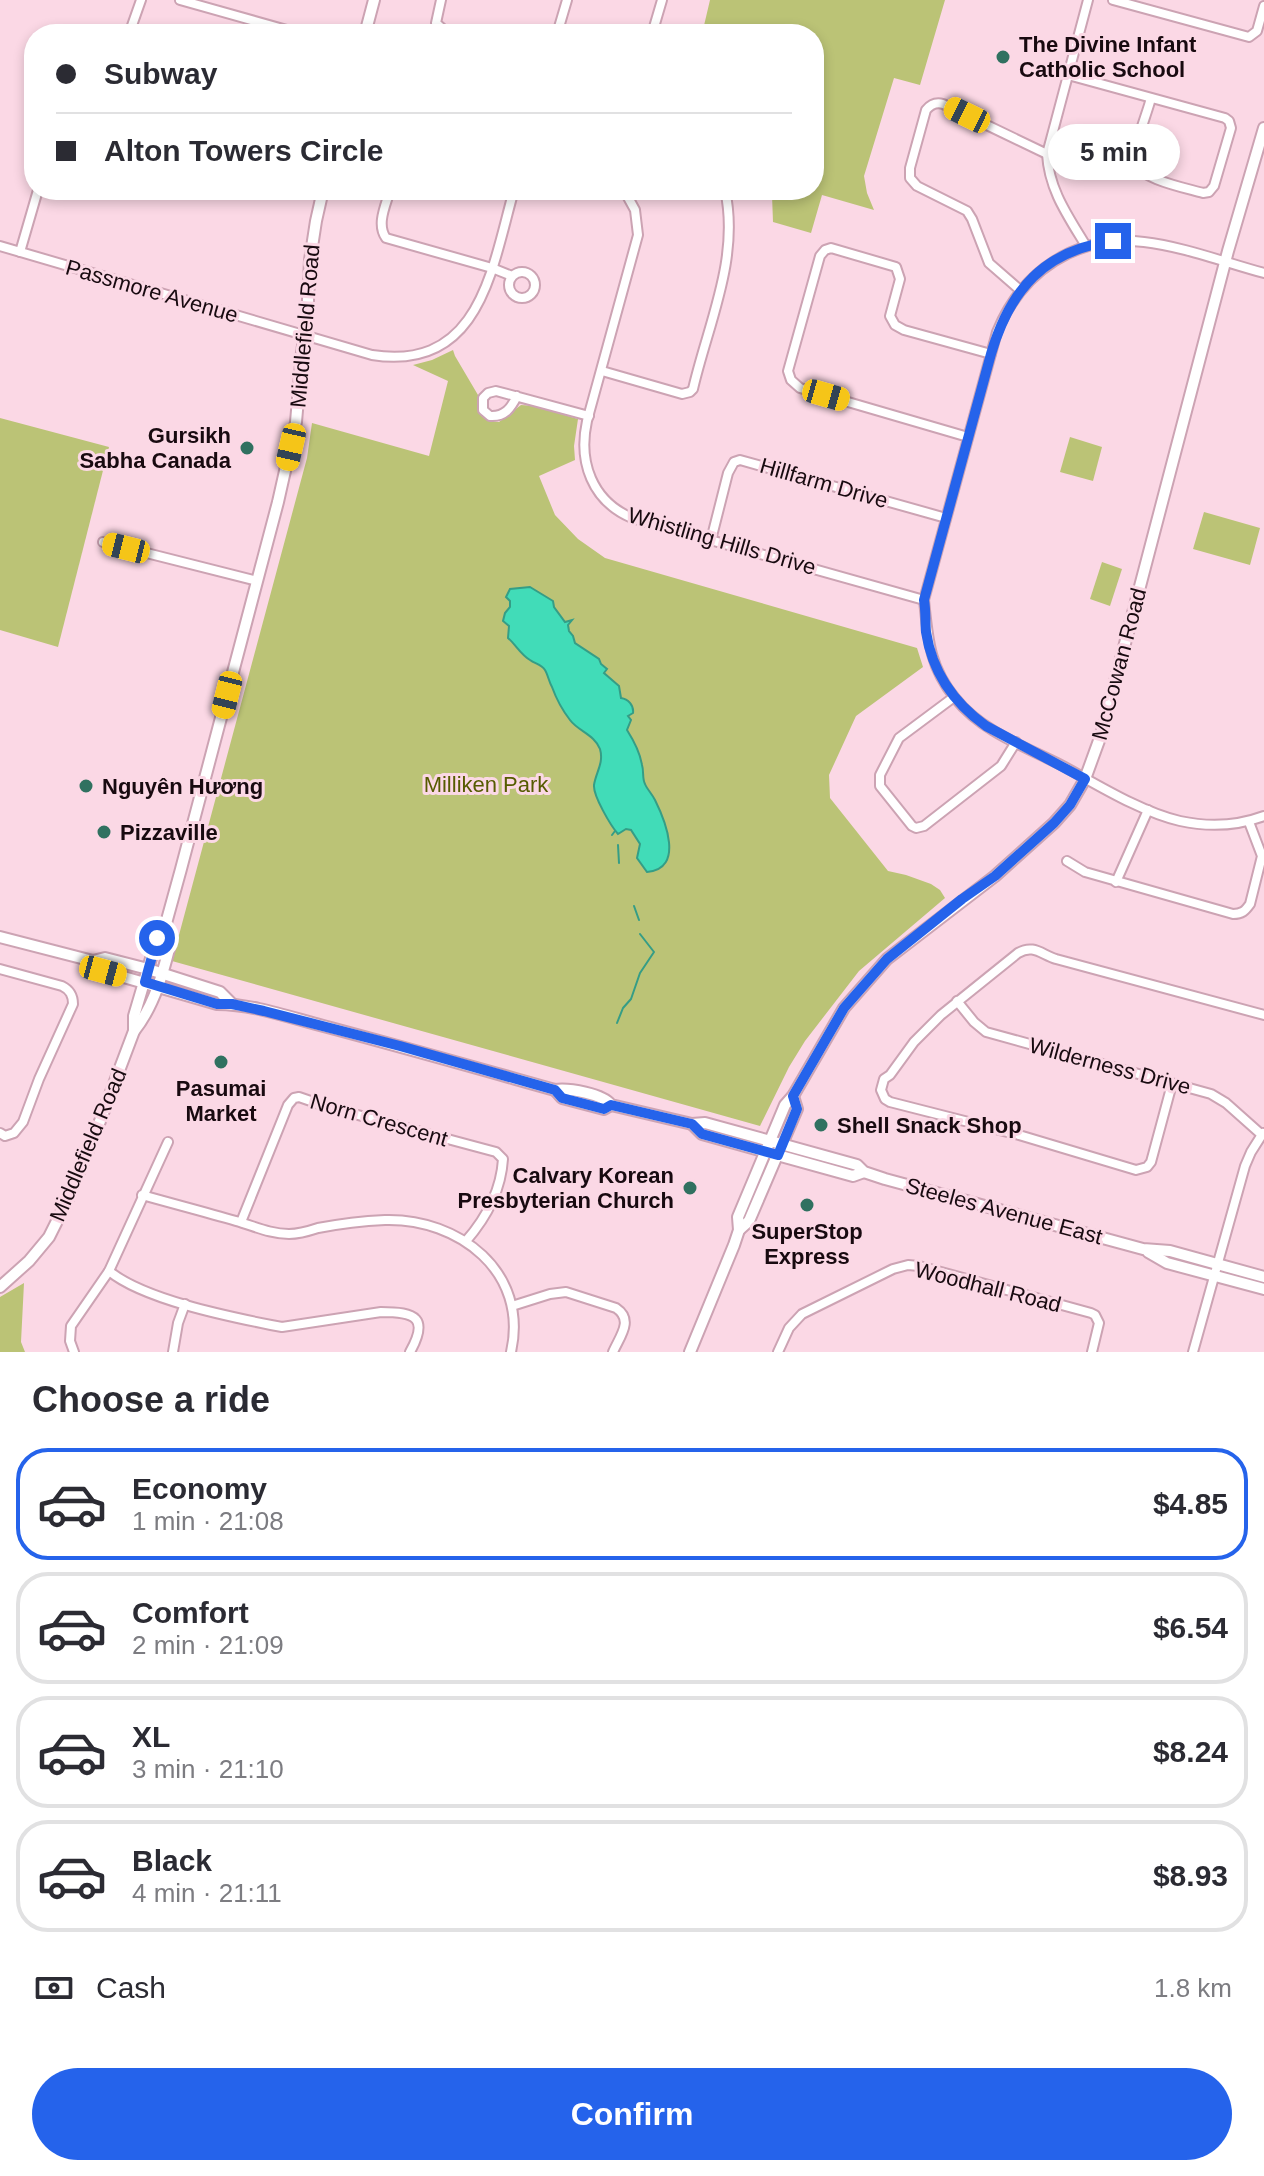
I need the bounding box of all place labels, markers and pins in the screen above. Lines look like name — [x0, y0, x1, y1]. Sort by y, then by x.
place label: The Divine Infant Catholic School — [1019, 32, 1197, 82]
marker: The Divine Infant Catholic School — [994, 48, 1012, 66]
place label: Gursikh Sabha Canada — [79, 423, 232, 473]
marker: Gursikh Sabha Canada — [238, 439, 256, 457]
place label: Nguyên Hương — [102, 774, 263, 799]
marker: Nguyên Hương — [77, 777, 95, 795]
place label: Pizzaville — [120, 820, 218, 845]
marker: Pizzaville — [95, 823, 113, 841]
marker: Pasumai Market — [212, 1053, 230, 1071]
place label: Pasumai Market — [176, 1076, 266, 1126]
place label: Shell Snack Shop — [837, 1113, 1022, 1138]
marker: Shell Snack Shop — [812, 1116, 830, 1134]
place label: Calvary Korean Presbyterian Church — [458, 1163, 674, 1213]
marker: Calvary Korean Presbyterian Church — [681, 1179, 699, 1197]
marker: SuperStop Express — [798, 1196, 816, 1214]
place label: SuperStop Express — [751, 1219, 863, 1269]

